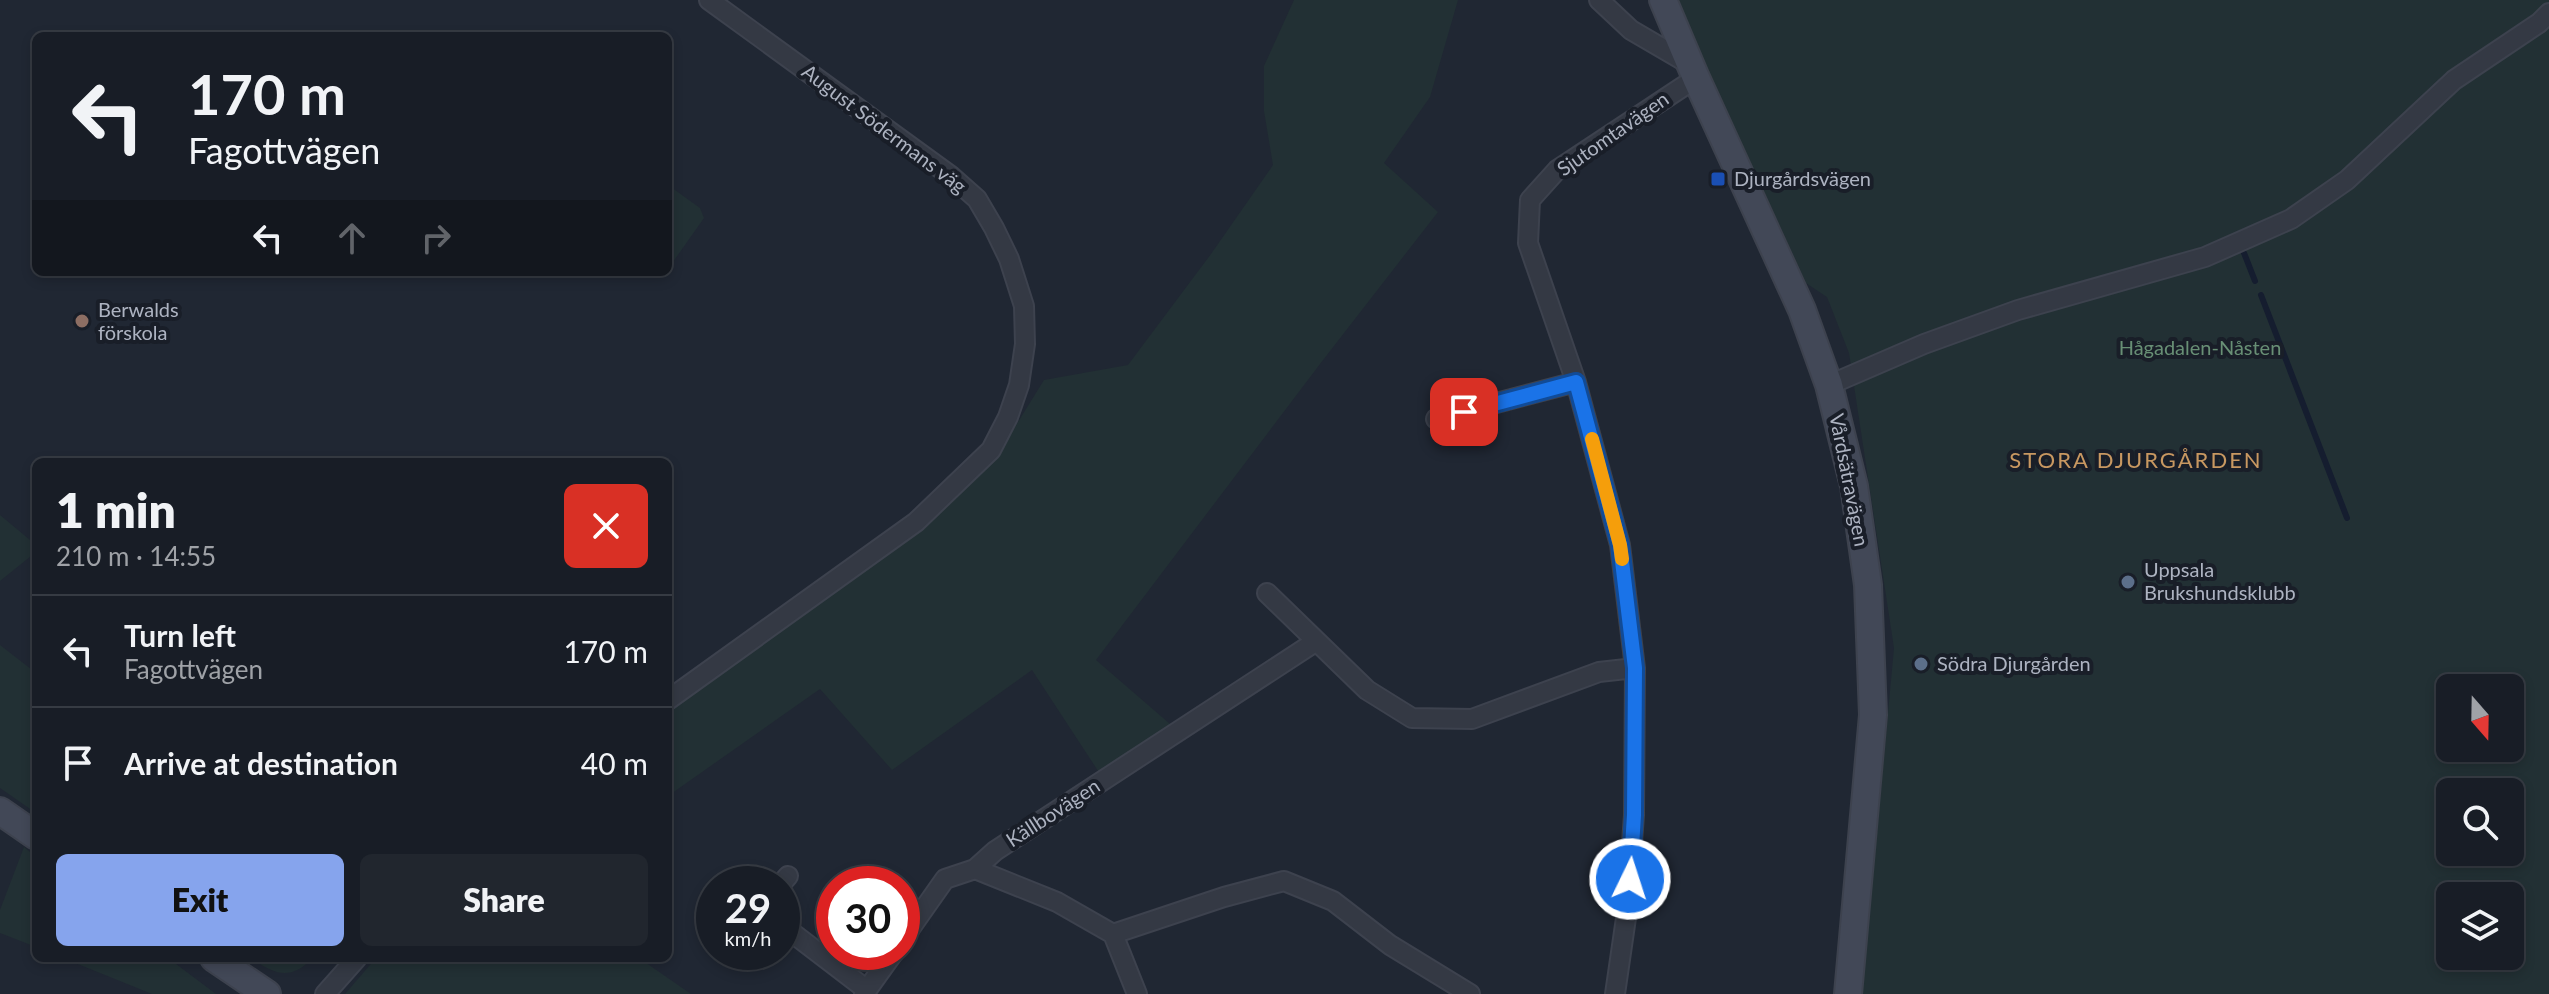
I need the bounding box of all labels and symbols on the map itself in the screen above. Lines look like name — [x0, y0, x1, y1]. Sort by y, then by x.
street label: August Södermans väg — [798, 59, 971, 198]
street label: Sjutomtavägen — [1552, 86, 1673, 180]
place label: Djurgårdsvägen — [1734, 166, 1871, 190]
marker: Djurgårdsvägen — [1709, 170, 1727, 188]
place label: Berwalds förskola — [98, 297, 179, 344]
marker: Berwalds förskola — [73, 312, 91, 330]
park label: Hågadalen-Nåsten — [2119, 335, 2281, 359]
pin — [1430, 378, 1498, 446]
street label: Vårdsätravägen — [1825, 411, 1875, 548]
district label: STORA DJURGÅRDEN — [2009, 446, 2263, 473]
place label: Uppsala Brukshundsklubb — [2144, 557, 2296, 604]
marker: Uppsala Brukshundsklubb — [2119, 573, 2137, 591]
place label: Södra Djurgården — [1937, 651, 2091, 675]
marker: Södra Djurgården — [1912, 655, 1930, 673]
north arrow — [2436, 674, 2524, 762]
street label: Källbovägen — [1001, 773, 1104, 851]
position arrow — [1588, 837, 1672, 921]
speed limit sign: 30 — [816, 866, 920, 970]

